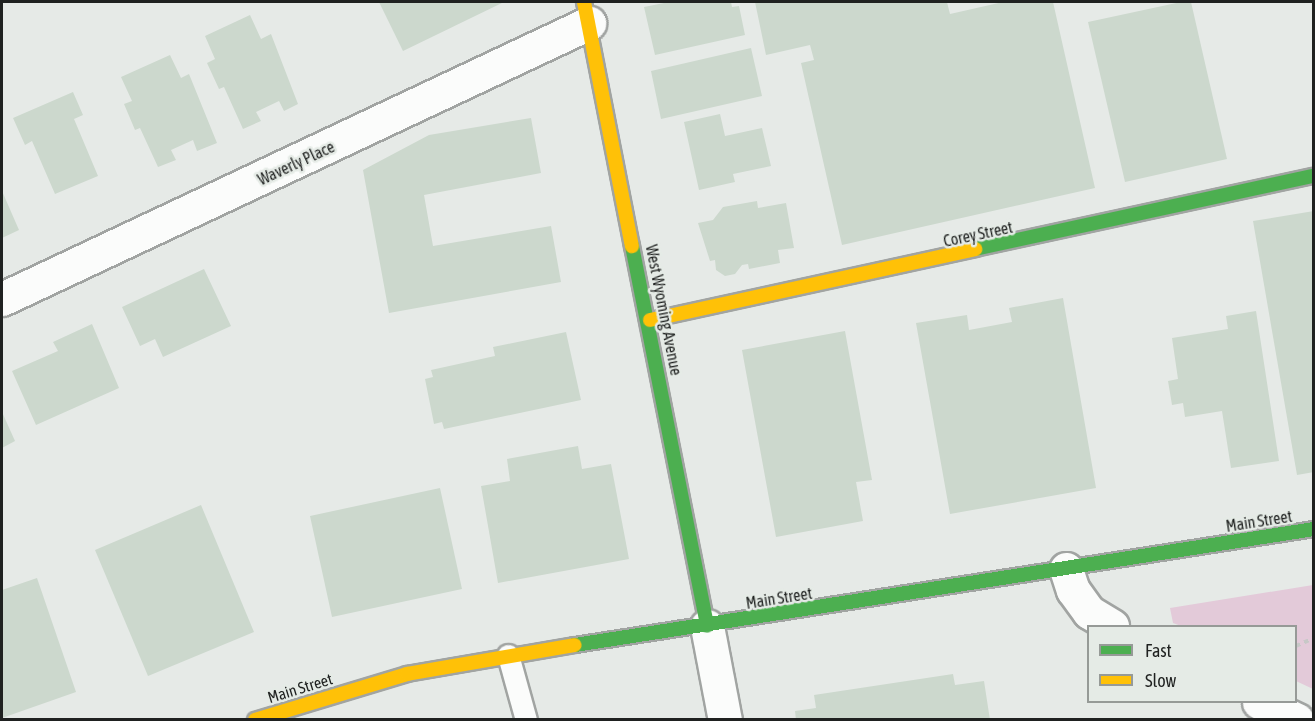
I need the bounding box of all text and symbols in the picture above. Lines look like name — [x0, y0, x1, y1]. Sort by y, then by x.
street label: Waverly Place — [255, 137, 337, 189]
street label: Corey Street — [942, 217, 1014, 251]
street label: West Wyoming Avenue — [642, 243, 686, 377]
street label: Main Street — [1224, 506, 1294, 536]
street label: Main Street — [744, 583, 814, 613]
legend — [1087, 625, 1297, 703]
text: Fast — [1145, 640, 1172, 661]
street label: Main Street — [265, 669, 335, 707]
text: Slow — [1145, 670, 1176, 691]

